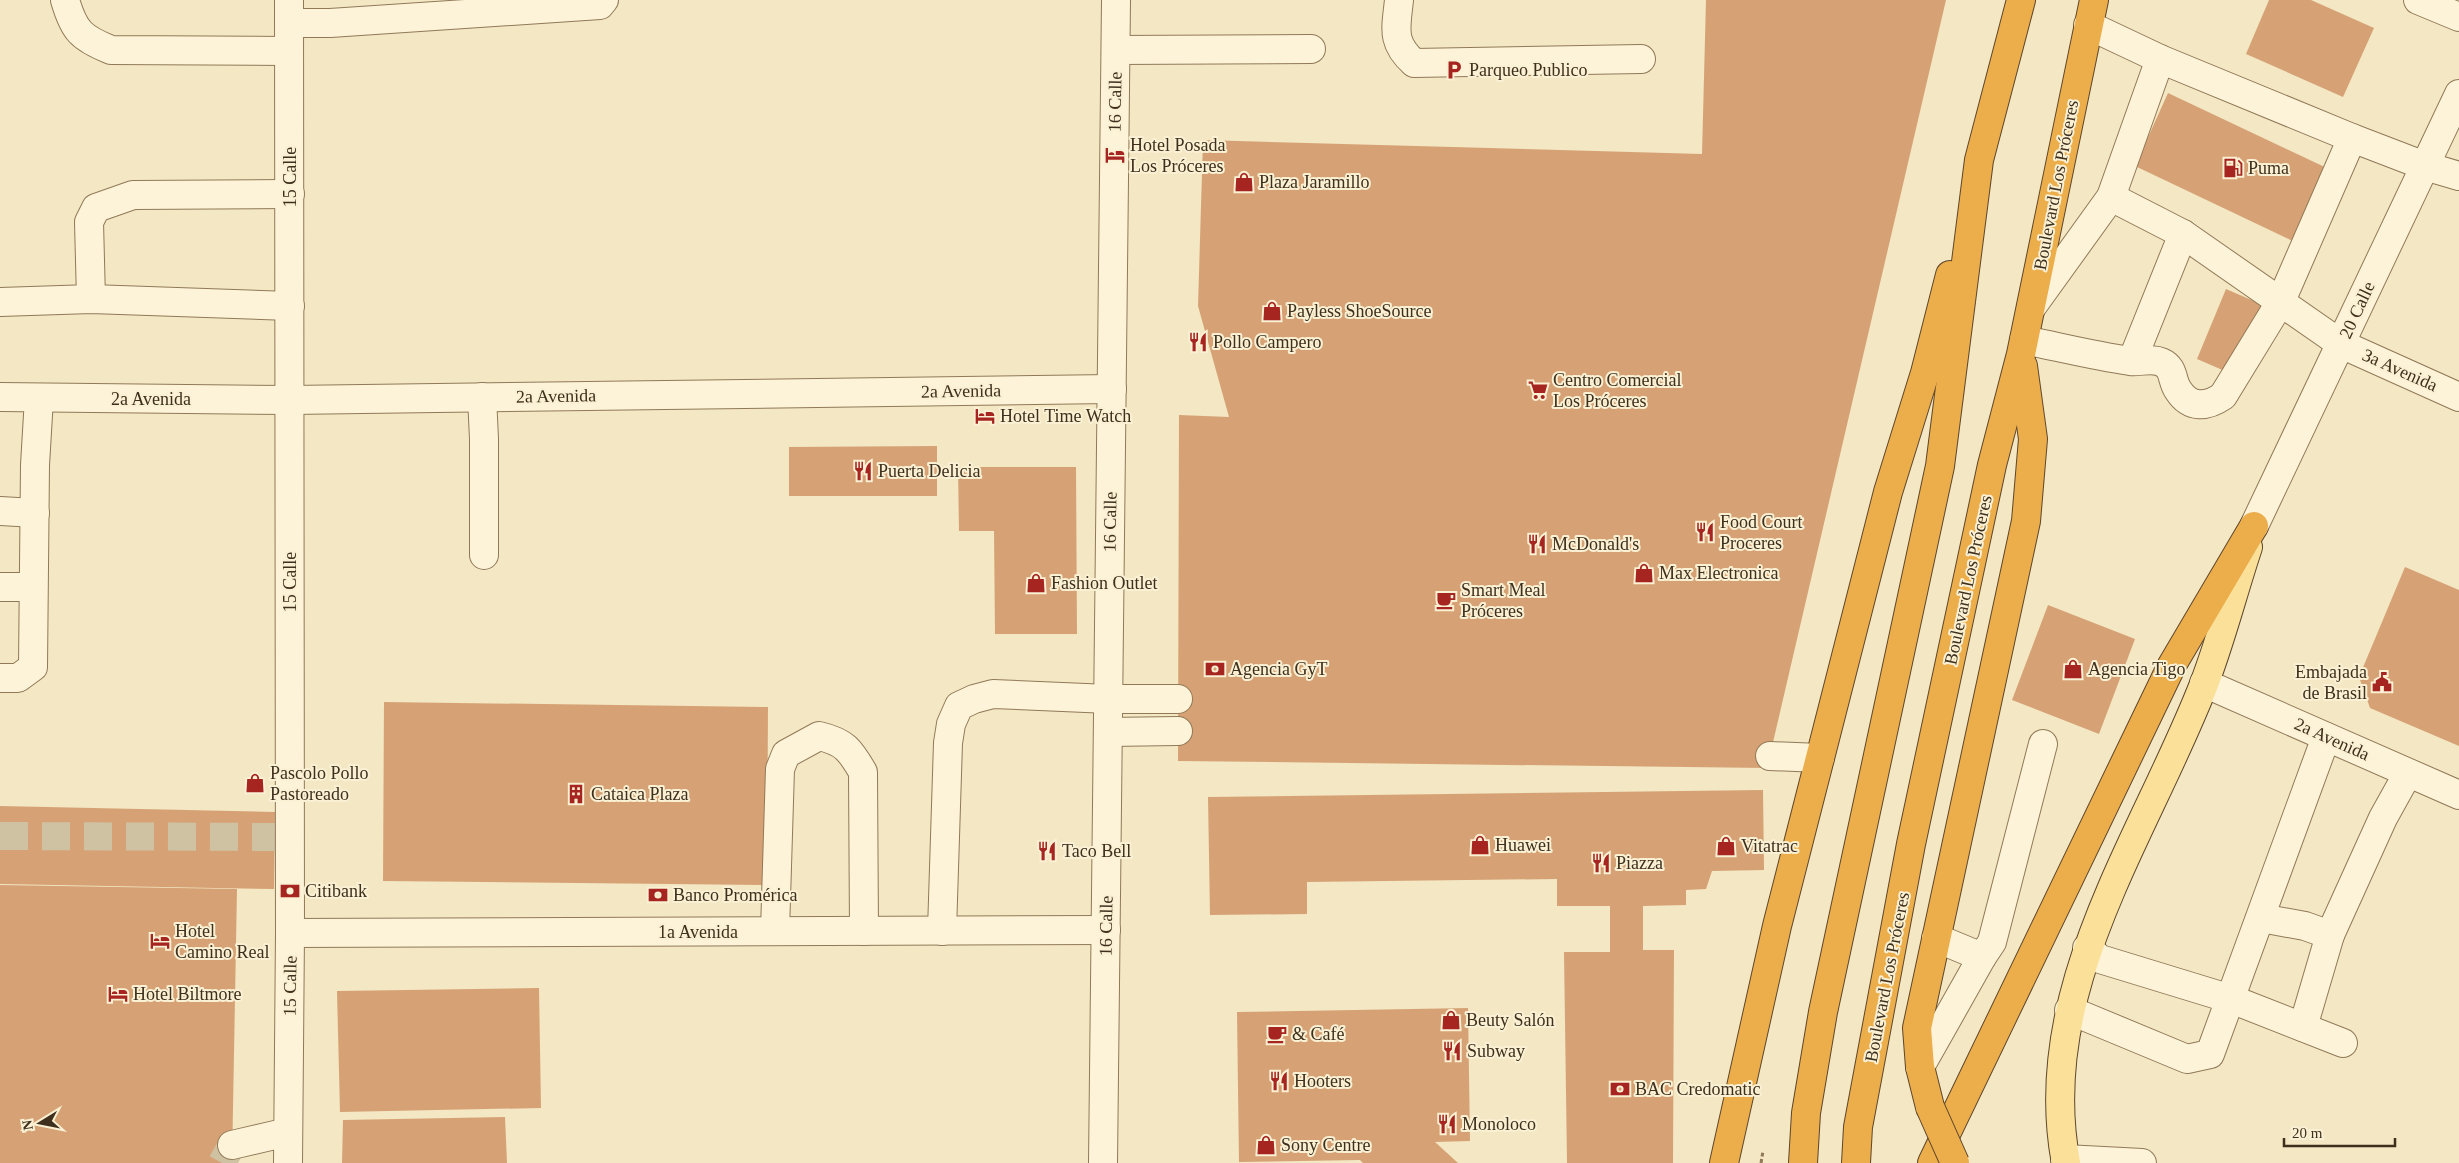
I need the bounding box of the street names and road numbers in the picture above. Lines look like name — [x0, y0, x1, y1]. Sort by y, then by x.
street label: 16 Calle — [1104, 72, 1126, 132]
street label: Boulevard Los Próceres — [2030, 98, 2082, 272]
street label: 15 Calle — [280, 147, 300, 207]
street label: 20 Calle — [2335, 278, 2379, 342]
street label: 3a Avenida — [2359, 345, 2441, 395]
street label: 2a Avenida — [921, 380, 1001, 402]
street label: 2a Avenida — [516, 385, 596, 407]
street label: 2a Avenida — [111, 389, 191, 409]
street label: 16 Calle — [1099, 492, 1121, 552]
street label: Boulevard Los Próceres — [1940, 493, 1996, 667]
street label: 15 Calle — [280, 552, 300, 612]
street label: 2a Avenida — [2291, 714, 2373, 764]
street label: Boulevard Los Próceres — [1861, 890, 1913, 1064]
street label: 16 Calle — [1095, 896, 1117, 956]
street label: 1a Avenida — [658, 922, 738, 942]
street label: 15 Calle — [279, 956, 301, 1016]

